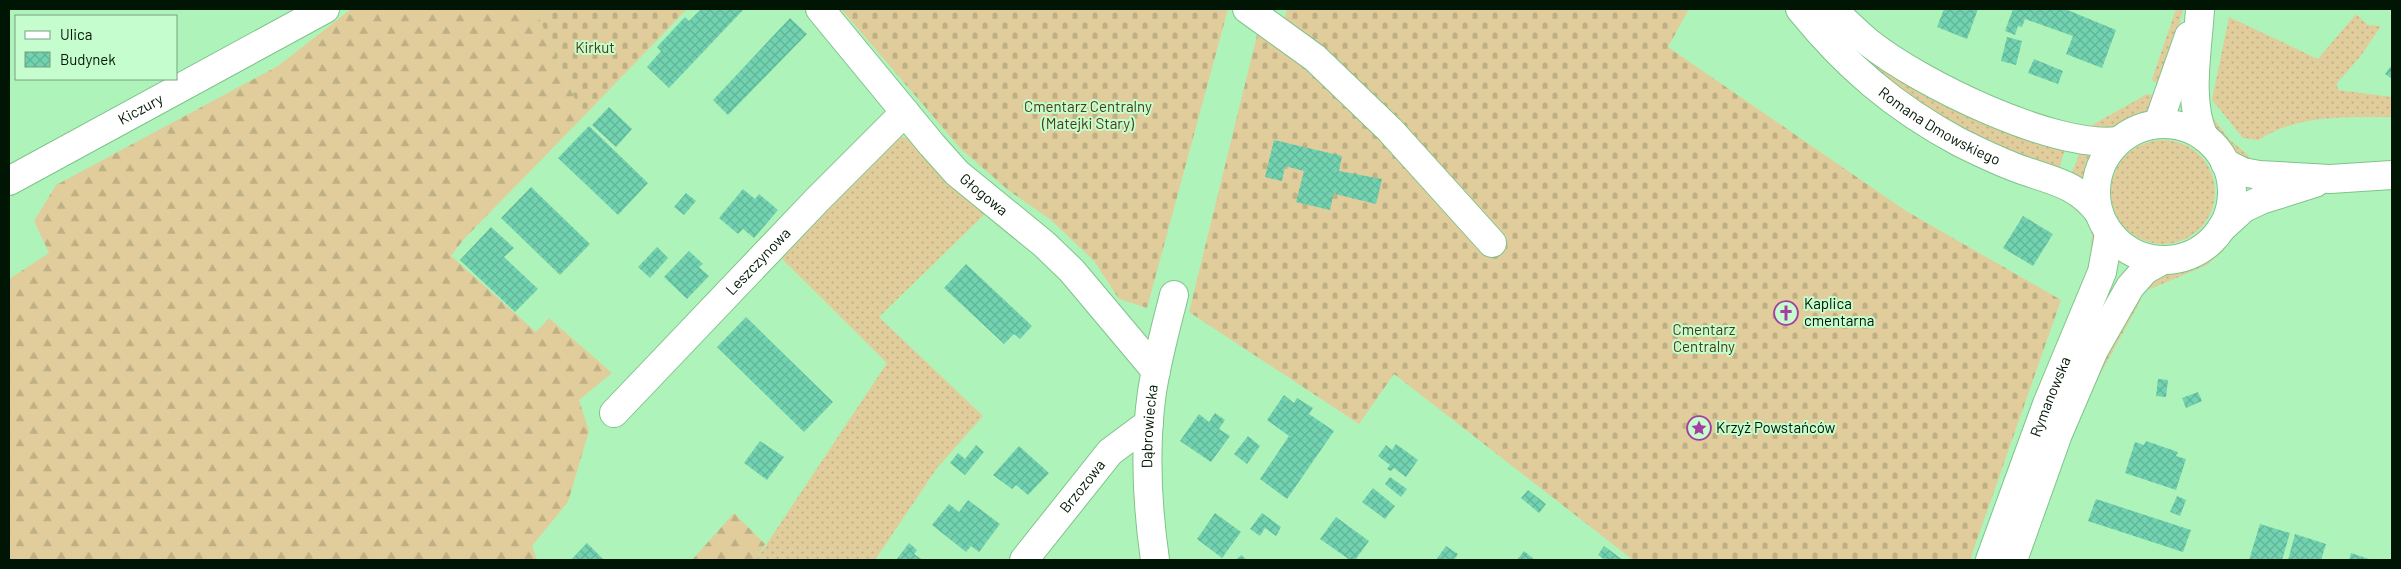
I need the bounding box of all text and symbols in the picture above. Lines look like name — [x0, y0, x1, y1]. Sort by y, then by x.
legend — [15, 15, 178, 80]
text: Ulica — [60, 25, 92, 43]
park label: Kirkut — [575, 38, 615, 56]
text: Budynek — [60, 50, 116, 68]
street label: Romana Dmowskiego — [1875, 82, 2004, 168]
street label: Kiczury — [115, 89, 166, 128]
park label: Cmentarz Centralny (Matejki Stary) — [1024, 97, 1152, 132]
street label: Głogowa — [957, 169, 1012, 219]
street label: Leszczynowa — [721, 224, 794, 298]
place label: Kaplica cmentarna — [1804, 294, 1875, 329]
church icon: Kaplica cmentarna — [1773, 300, 1799, 326]
park label: Cmentarz Centralny — [1673, 320, 1736, 355]
street label: Rymanowska — [2026, 354, 2074, 439]
street label: Dąbrowiecka — [1137, 383, 1161, 468]
place icon: Krzyż Powstańców — [1686, 415, 1712, 441]
place label: Krzyż Powstańców — [1716, 418, 1836, 436]
street label: Brzozowa — [1055, 456, 1108, 516]

